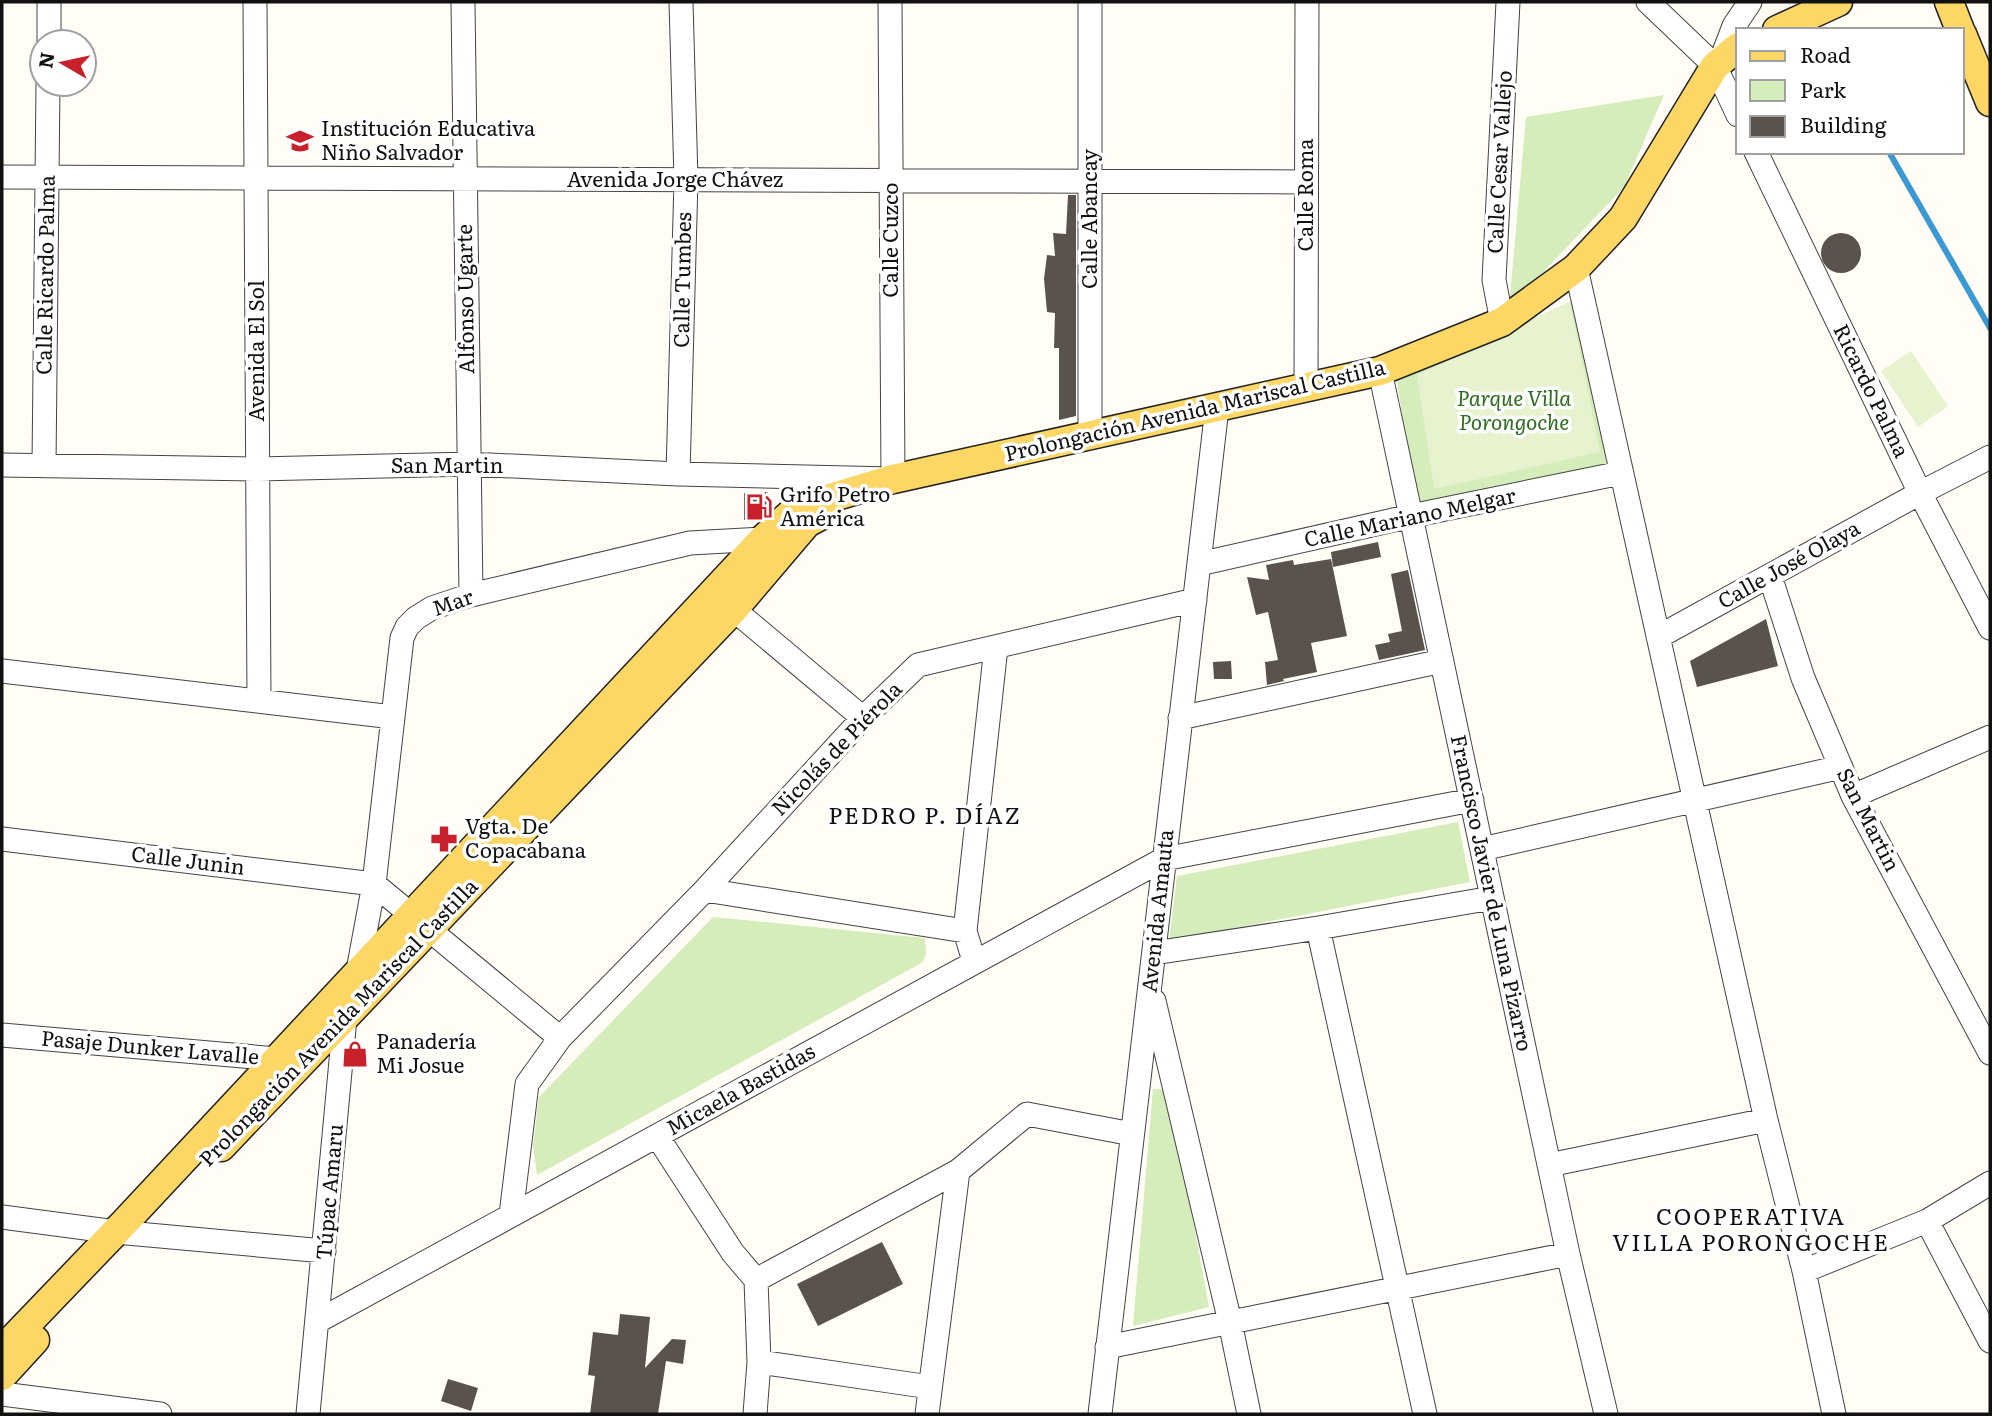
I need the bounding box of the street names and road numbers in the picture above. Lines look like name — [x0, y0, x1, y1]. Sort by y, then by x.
street label: Calle Cesar Vallejo — [1477, 69, 1518, 254]
street label: Calle Roma — [1288, 138, 1319, 252]
street label: Calle Abancay — [1072, 148, 1103, 289]
street label: Avenida Jorge Chávez — [567, 162, 783, 193]
street label: Calle Ricardo Palma — [26, 174, 61, 375]
street label: Calle Cuzco — [873, 182, 904, 298]
street label: Calle Tumbes — [664, 212, 697, 348]
street label: Alfonso Ugarte — [447, 224, 480, 374]
street label: Avenida El Sol — [239, 280, 270, 422]
street label: Ricardo Palma — [1827, 318, 1919, 463]
street label: Prolongación Avenida Mariscal Castilla — [1001, 349, 1389, 468]
street label: San Martin — [391, 448, 503, 479]
street label: Calle Mariano Melgar — [1301, 478, 1518, 553]
street label: Calle José Olaya — [1711, 511, 1865, 615]
street label: Mar — [427, 579, 477, 622]
street label: Nicolás de Piérola — [763, 673, 908, 821]
street label: Francisco Javier de Luna Pizarro — [1445, 731, 1542, 1054]
street label: San Martin — [1831, 762, 1910, 876]
street label: Avenida Amauta — [1132, 827, 1180, 994]
street label: Calle Junin — [130, 836, 247, 881]
street label: Prolongación Avenida Mariscal Castilla — [191, 870, 484, 1172]
street label: Pasaje Dunker Lavalle — [40, 1021, 261, 1070]
street label: Micaela Bastidas — [660, 1034, 820, 1142]
street label: Túpac Amaru — [306, 1122, 349, 1261]

